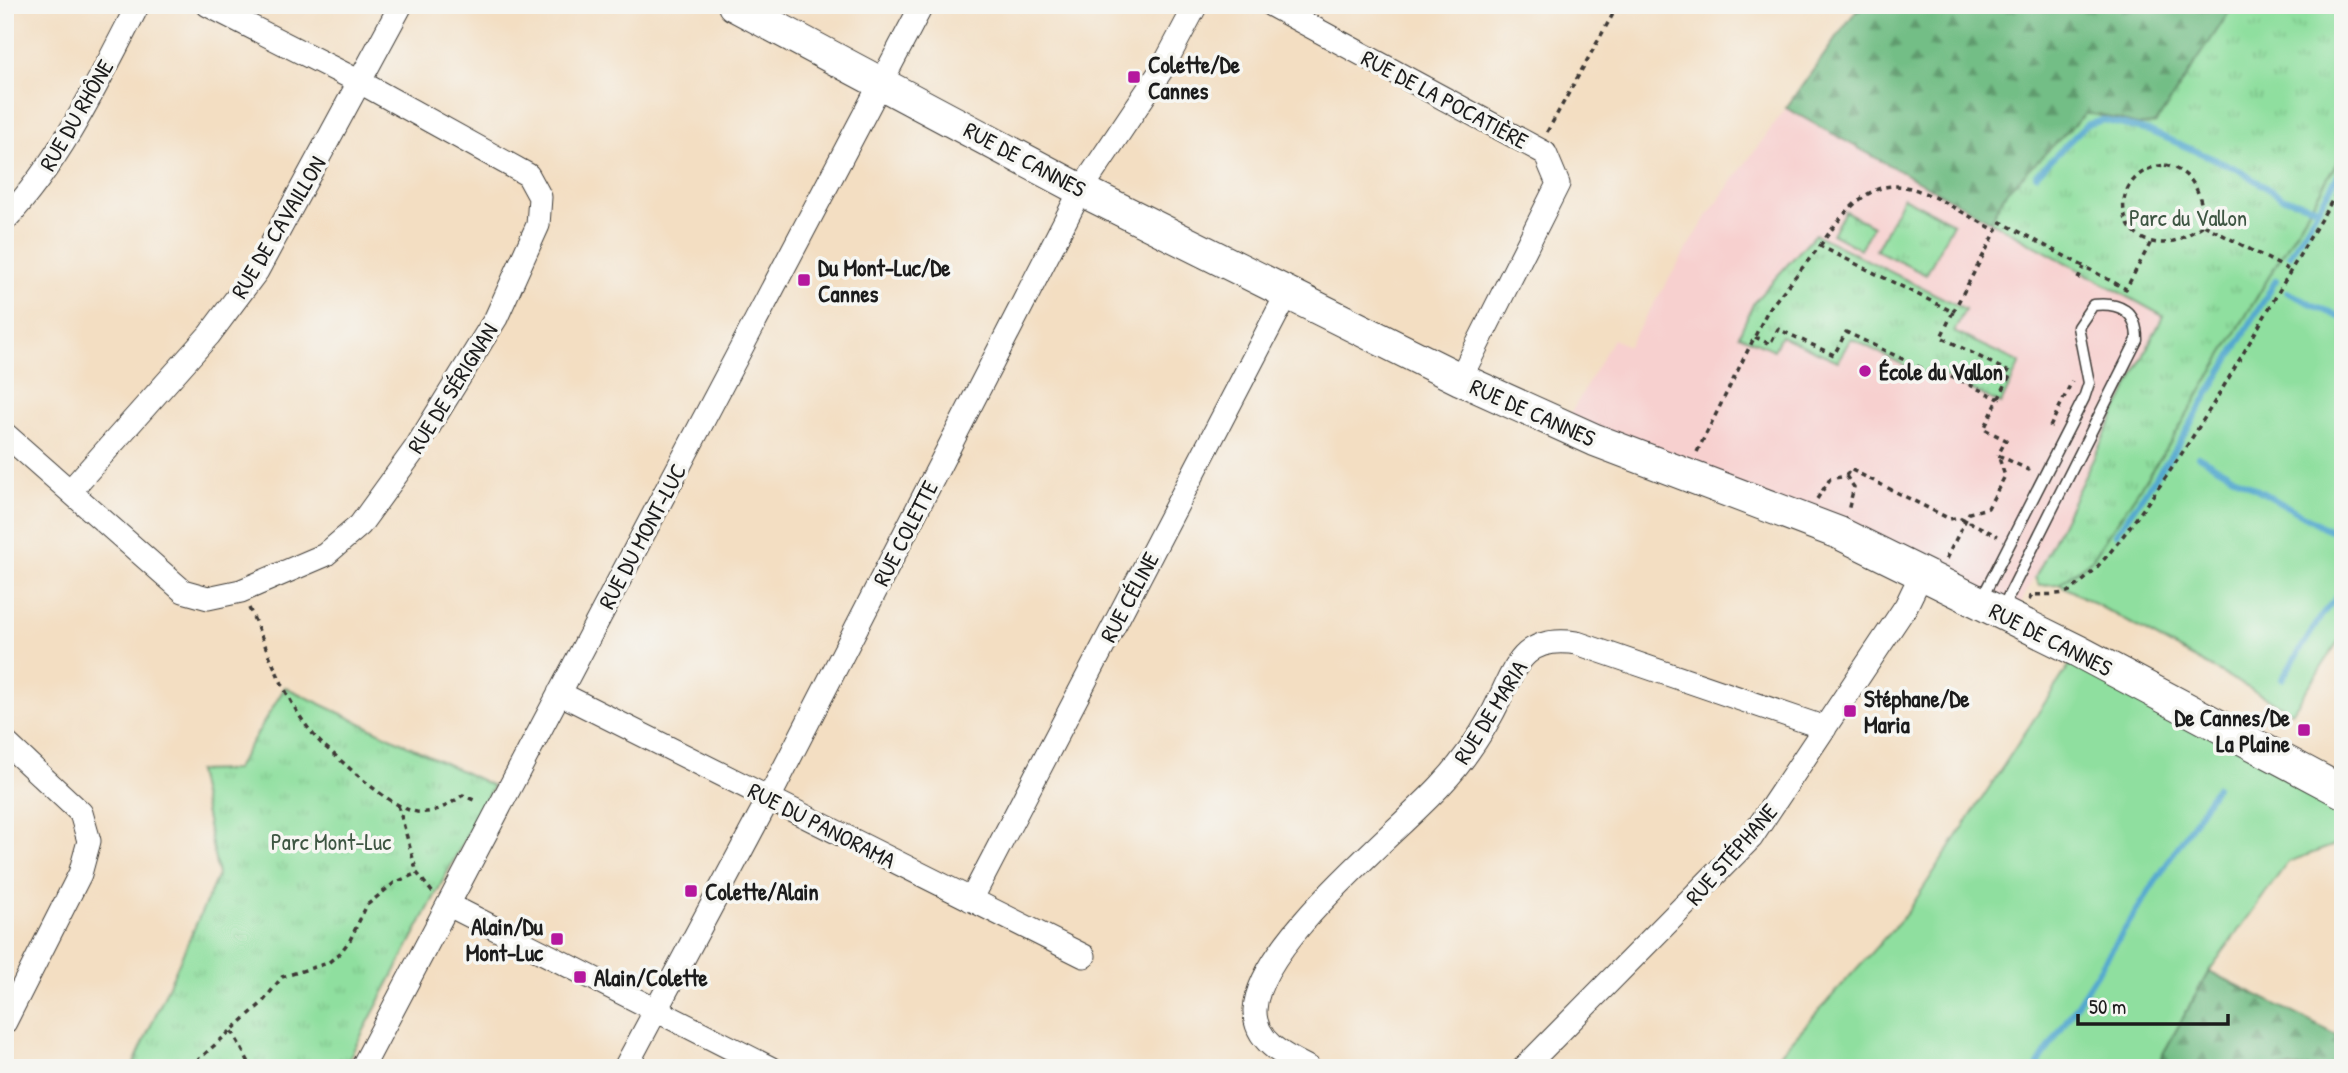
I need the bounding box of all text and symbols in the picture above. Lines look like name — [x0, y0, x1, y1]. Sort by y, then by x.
street label: RUE DE LA POCATIÈRE — [1356, 42, 1534, 156]
place label: Colette/De Cannes — [1148, 49, 1241, 106]
street label: RUE DU RHÔNE — [32, 54, 120, 176]
marker: Colette/De Cannes — [1126, 69, 1142, 85]
street label: RUE DE CANNES — [959, 114, 1092, 204]
street label: RUE DE CAVAILLON — [223, 150, 333, 304]
park label: Parc du Vallon — [2129, 202, 2247, 233]
place label: Du Mont-Luc/De Cannes — [818, 252, 951, 309]
marker: Du Mont-Luc/De Cannes — [796, 272, 812, 288]
street label: RUE DE SÉRIGNAN — [400, 317, 504, 459]
place label: École du Vallon — [1879, 356, 2003, 387]
marker: École du Vallon — [1857, 363, 1873, 379]
street label: RUE DE CANNES — [1466, 371, 1601, 454]
street label: RUE DU MONT-LUC — [591, 458, 693, 614]
street label: RUE COLETTE — [865, 475, 945, 591]
street label: RUE CÉLINE — [1092, 547, 1166, 647]
street label: RUE DE CANNES — [1984, 595, 2118, 683]
street label: RUE DE MARIA — [1446, 654, 1534, 770]
place label: Stéphane/De Maria — [1864, 683, 1970, 740]
place label: De Cannes/De La Plaine — [2174, 702, 2291, 759]
marker: Stéphane/De Maria — [1842, 703, 1858, 719]
marker: De Cannes/De La Plaine — [2296, 722, 2312, 738]
street label: RUE DU PANORAMA — [743, 775, 901, 875]
street label: RUE STÉPHANE — [1678, 796, 1784, 912]
park label: Parc Mont-Luc — [271, 826, 391, 857]
place label: Colette/Alain — [705, 876, 819, 907]
marker: Colette/Alain — [683, 883, 699, 899]
place label: Alain/Du Mont-Luc — [466, 911, 544, 968]
marker: Alain/Du Mont-Luc — [549, 931, 565, 947]
place label: Alain/Colette — [594, 962, 709, 993]
marker: Alain/Colette — [572, 969, 588, 985]
scale bar — [2078, 982, 2229, 1026]
text: 50 m — [2089, 992, 2126, 1021]

